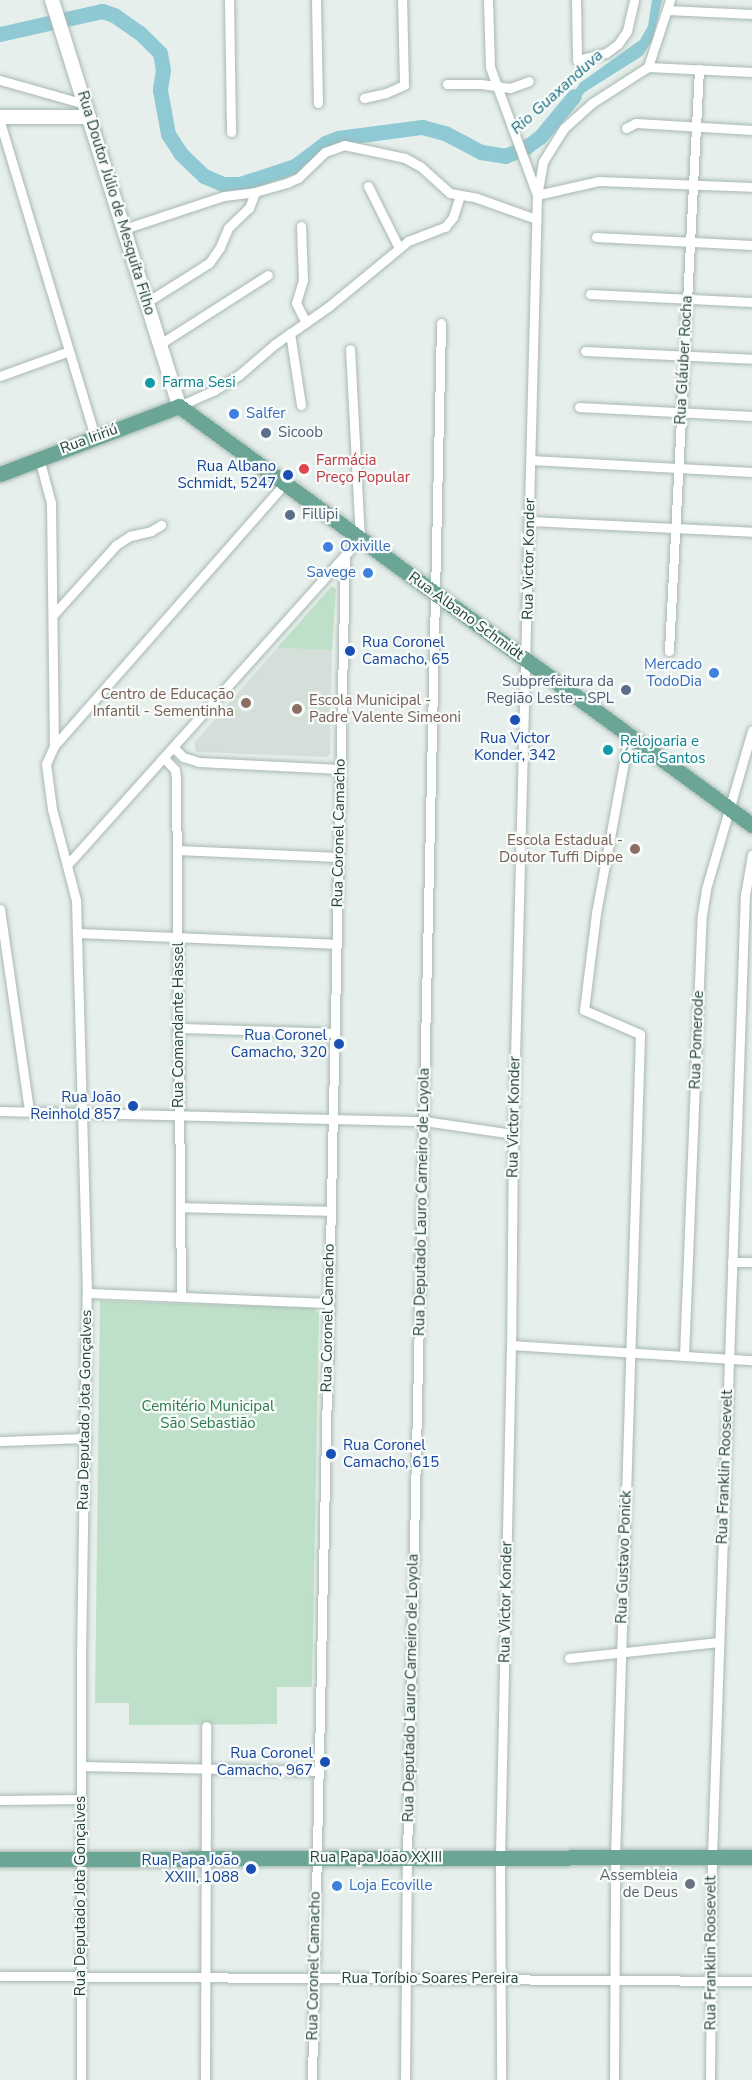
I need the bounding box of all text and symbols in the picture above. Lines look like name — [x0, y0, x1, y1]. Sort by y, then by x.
water label: Rio Guaxanduva — [507, 46, 607, 138]
street label: Rua Doutor Júlio de Mesquita Filho — [73, 89, 159, 317]
street label: Rua Gláuber Rocha — [672, 295, 696, 425]
place label: Farma Sesi — [162, 374, 236, 392]
marker: Farma Sesi — [143, 376, 157, 390]
place label: Salfer — [246, 405, 286, 423]
marker: Salfer — [227, 407, 241, 421]
street label: Rua Iririú — [58, 420, 120, 458]
place label: Sicoob — [278, 424, 323, 442]
marker: Sicoob — [259, 426, 273, 440]
place label: Farmácia Preço Popular — [316, 451, 410, 486]
place label: Rua Albano Schmidt, 5247 — [178, 457, 276, 492]
marker: Farmácia Preço Popular — [297, 462, 311, 476]
marker: Rua Albano Schmidt, 5247 — [281, 468, 295, 482]
street label: Rua Victor Konder — [519, 498, 539, 620]
place label: Fillipi — [302, 506, 338, 524]
marker: Fillipi — [283, 508, 297, 522]
place label: Oxiville — [340, 538, 391, 556]
marker: Oxiville — [321, 540, 335, 554]
place label: Savege — [307, 564, 356, 582]
marker: Savege — [361, 566, 375, 580]
street label: Rua Albano Schmidt — [405, 568, 527, 664]
place label: Rua Coronel Camacho, 65 — [362, 633, 449, 668]
marker: Rua Coronel Camacho, 65 — [343, 644, 357, 658]
place label: Mercado TodoDia — [644, 655, 702, 690]
marker: Mercado TodoDia — [707, 666, 721, 680]
place label: Subprefeitura da Região Leste - SPL — [486, 672, 614, 707]
marker: Subprefeitura da Região Leste - SPL — [619, 683, 633, 697]
place label: Centro de Educação Infantil - Sementinha — [93, 685, 234, 720]
place label: Escola Municipal - Padre Valente Simeoni — [309, 691, 461, 726]
marker: Centro de Educação Infantil - Sementinha — [239, 696, 253, 710]
marker: Escola Municipal - Padre Valente Simeoni — [290, 702, 304, 716]
marker: Rua Victor Konder, 342 — [508, 713, 522, 727]
place label: Rua Victor Konder, 342 — [474, 729, 556, 764]
place label: Relojoaria e Ótica Santos — [620, 732, 705, 767]
marker: Relojoaria e Ótica Santos — [601, 743, 615, 757]
street label: Rua Coronel Camacho — [329, 758, 349, 908]
place label: Escola Estadual - Doutor Tuffi Dippe — [499, 831, 623, 866]
marker: Escola Estadual - Doutor Tuffi Dippe — [628, 842, 642, 856]
street label: Rua Comandante Hassel — [170, 942, 188, 1108]
street label: Rua Pomerode — [686, 990, 708, 1090]
place label: Rua Coronel Camacho, 320 — [231, 1026, 327, 1061]
marker: Rua Coronel Camacho, 320 — [332, 1037, 346, 1051]
street label: Rua Victor Konder — [504, 1056, 524, 1178]
street label: Rua Deputado Lauro Carneiro de Loyola — [411, 1068, 433, 1336]
place label: Rua João Reinhold 857 — [30, 1088, 121, 1123]
marker: Rua João Reinhold 857 — [126, 1099, 140, 1113]
street label: Rua Coronel Camacho — [318, 1243, 338, 1393]
street label: Rua Deputado Jota Gonçalves — [74, 1310, 96, 1510]
street label: Rua Franklin Roosevelt — [713, 1389, 737, 1545]
park label: Cemitério Municipal São Sebastião — [142, 1397, 274, 1432]
place label: Rua Coronel Camacho, 615 — [343, 1436, 439, 1471]
marker: Rua Coronel Camacho, 615 — [324, 1447, 338, 1461]
street label: Rua Gustavo Ponick — [613, 1490, 635, 1624]
street label: Rua Victor Konder — [496, 1541, 516, 1663]
street label: Rua Deputado Lauro Carneiro de Loyola — [400, 1554, 422, 1822]
place label: Rua Coronel Camacho, 967 — [217, 1744, 313, 1779]
marker: Rua Coronel Camacho, 967 — [318, 1755, 332, 1769]
street label: Rua Deputado Jota Gonçalves — [72, 1796, 90, 1996]
street label: Rua Papa João XXIII — [310, 1849, 442, 1867]
place label: Rua Papa João XXIII, 1088 — [142, 1851, 239, 1886]
marker: Rua Papa João XXIII, 1088 — [244, 1862, 258, 1876]
place label: Assembleia de Deus — [599, 1866, 678, 1901]
street label: Rua Franklin Roosevelt — [702, 1876, 720, 2030]
place label: Loja Ecoville — [349, 1877, 432, 1895]
marker: Assembleia de Deus — [683, 1877, 697, 1891]
marker: Loja Ecoville — [330, 1879, 344, 1893]
street label: Rua Coronel Camacho — [304, 1891, 324, 2041]
street label: Rua Toríbio Soares Pereira — [342, 1970, 518, 1988]

